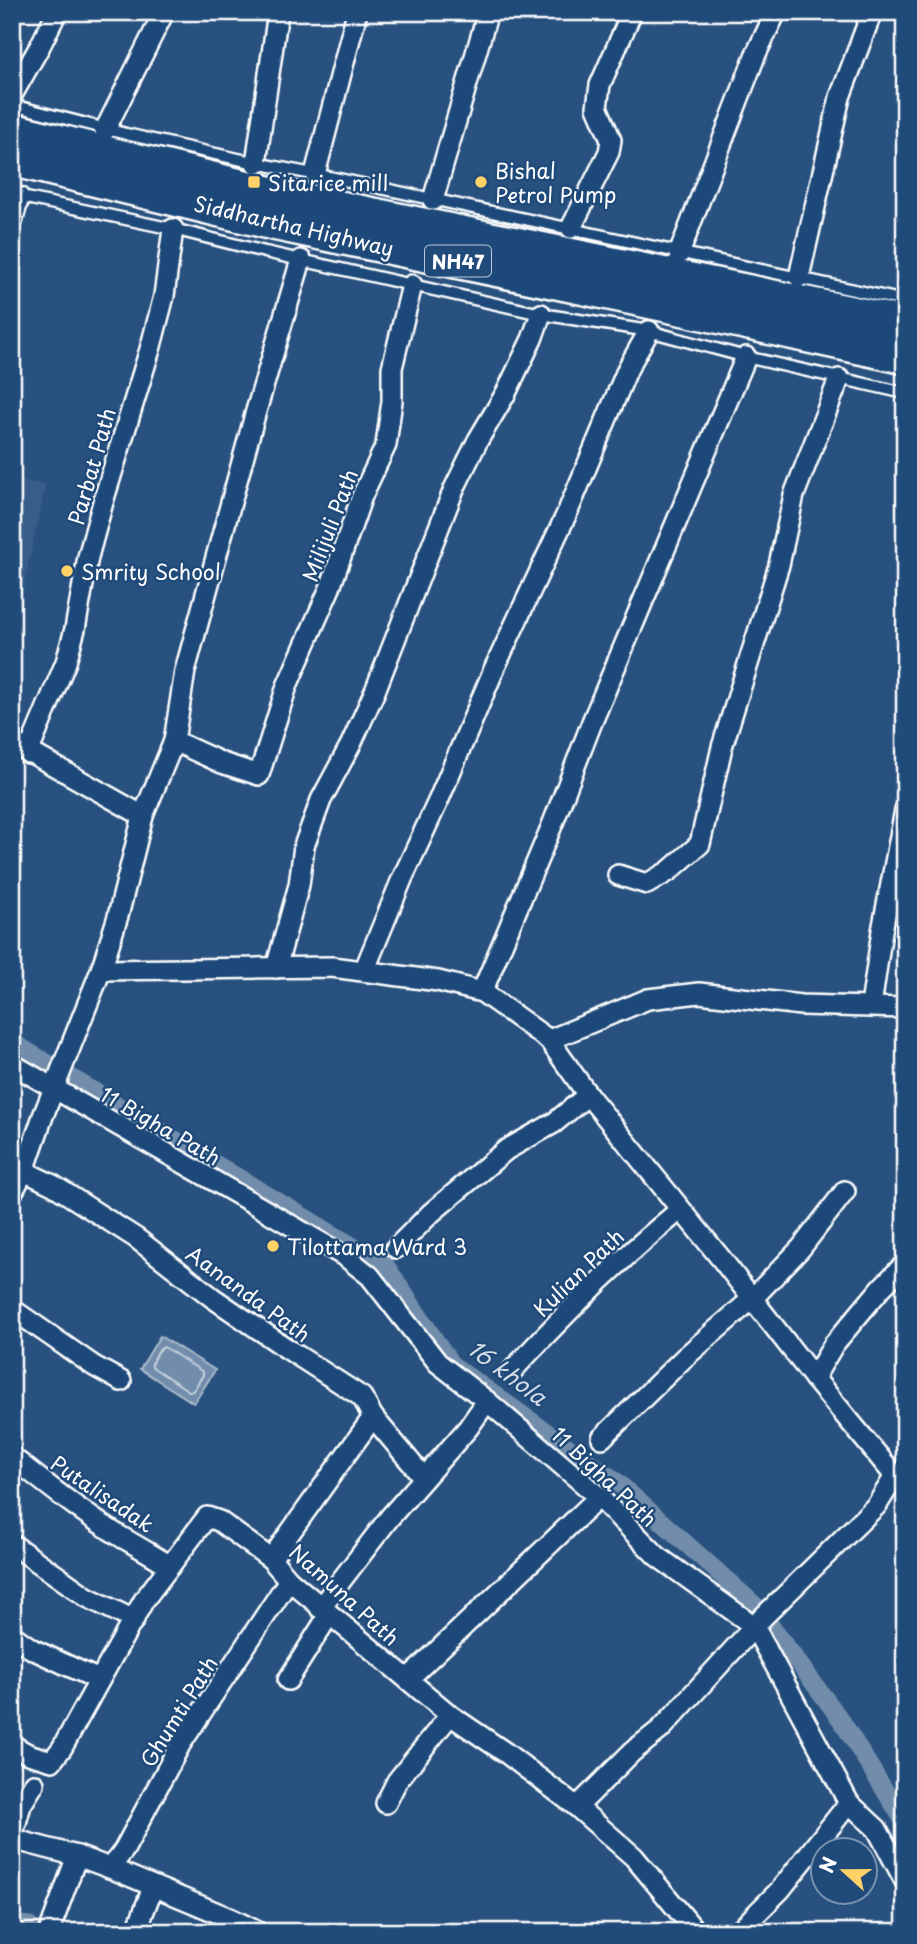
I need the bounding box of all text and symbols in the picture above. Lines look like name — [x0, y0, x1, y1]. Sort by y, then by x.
place label: Bishal Petrol Pump — [495, 154, 616, 210]
place label: Sitarice mill — [268, 166, 388, 198]
marker: Sitarice mill — [246, 174, 262, 190]
marker: Bishal Petrol Pump — [473, 174, 489, 190]
street label: Siddhartha Highway — [191, 186, 397, 264]
road number: NH47 — [425, 246, 491, 276]
street label: Parbat Path — [59, 404, 123, 528]
street label: Milijuli Path — [293, 464, 365, 586]
place label: Smrity School — [81, 555, 221, 587]
marker: Smrity School — [59, 563, 75, 579]
street label: 11 Bigha Path — [95, 1078, 227, 1172]
street label: Kulian Path — [525, 1220, 631, 1324]
place label: Tilottama Ward 3 — [287, 1230, 467, 1262]
street label: Aananda Path — [180, 1237, 318, 1349]
marker: Tilottama Ward 3 — [265, 1238, 281, 1254]
water label: 16 khola — [461, 1331, 555, 1414]
street label: 11 Bigha Path — [545, 1418, 665, 1534]
street label: Putalisadak — [45, 1446, 161, 1540]
street label: Namuna Path — [283, 1536, 407, 1652]
street label: Ghumti Path — [131, 1649, 225, 1773]
north arrow — [808, 1836, 878, 1906]
text: N — [811, 1853, 843, 1877]

